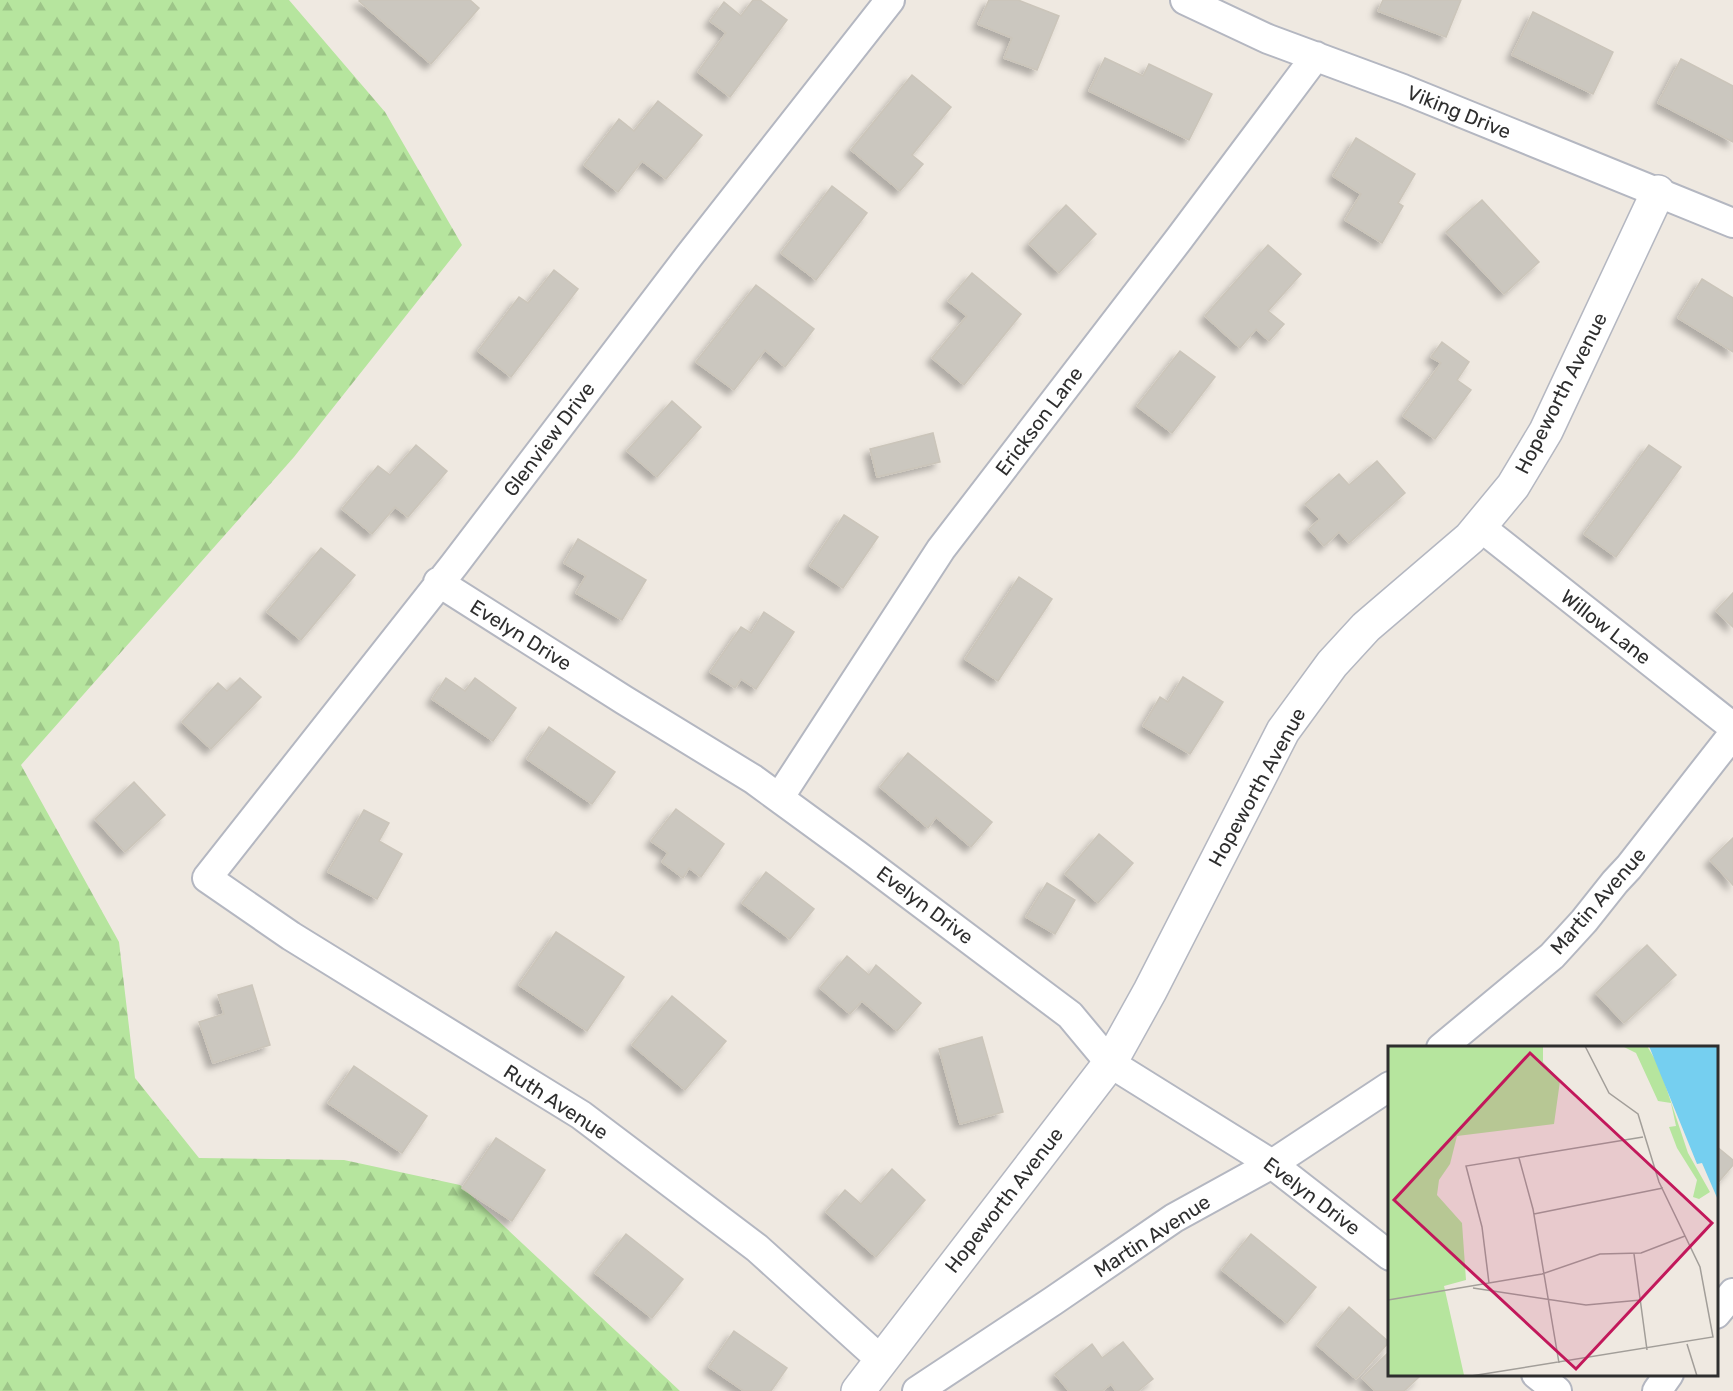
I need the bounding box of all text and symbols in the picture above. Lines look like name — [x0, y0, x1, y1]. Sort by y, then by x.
street label: Viking Drive — [1403, 80, 1515, 144]
street label: Hopeworth Avenue — [1510, 308, 1612, 478]
street label: Erickson Lane — [990, 362, 1088, 480]
street label: Glenview Drive — [498, 377, 600, 501]
street label: Willow Lane — [1556, 584, 1656, 670]
street label: Evelyn Drive — [466, 594, 576, 676]
street label: Hopeworth Avenue — [1203, 703, 1311, 871]
street label: Martin Avenue — [1545, 843, 1651, 959]
street label: Evelyn Drive — [872, 861, 978, 949]
inset map — [1388, 1046, 1718, 1376]
street label: Ruth Avenue — [499, 1059, 613, 1145]
street label: Hopeworth Avenue — [940, 1123, 1068, 1277]
street label: Evelyn Drive — [1259, 1152, 1365, 1240]
street label: Martin Avenue — [1089, 1190, 1215, 1282]

